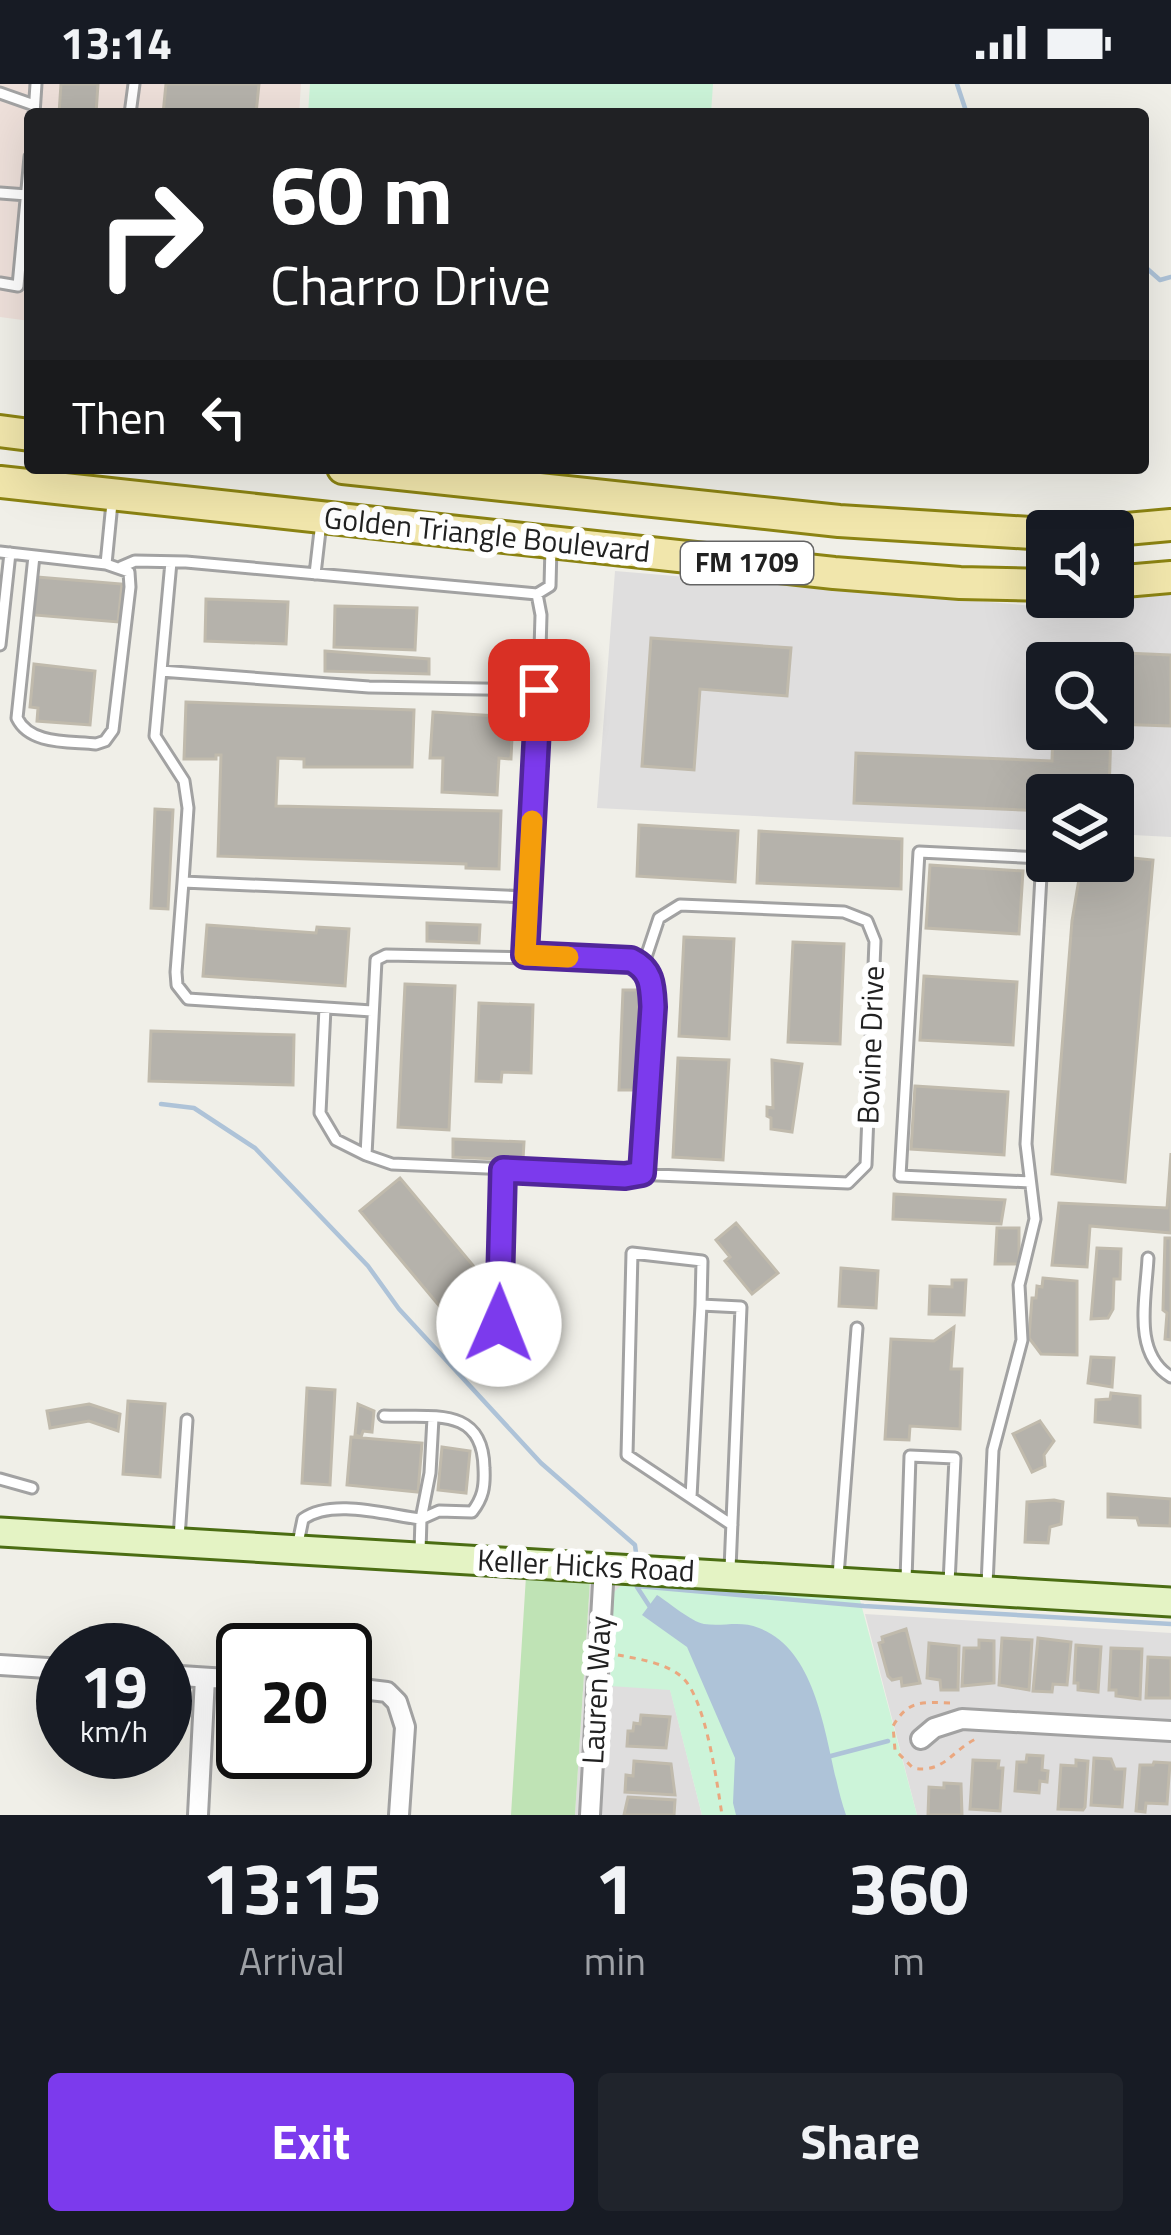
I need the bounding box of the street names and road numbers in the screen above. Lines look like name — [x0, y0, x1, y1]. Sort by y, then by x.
street label: Golden Triangle Boulevard — [322, 494, 652, 574]
road number: FM 1709 — [681, 542, 813, 584]
street label: Bovine Drive — [844, 965, 896, 1125]
street label: Keller Hicks Road — [476, 1536, 696, 1594]
street label: Lauren Way — [569, 1614, 623, 1765]

